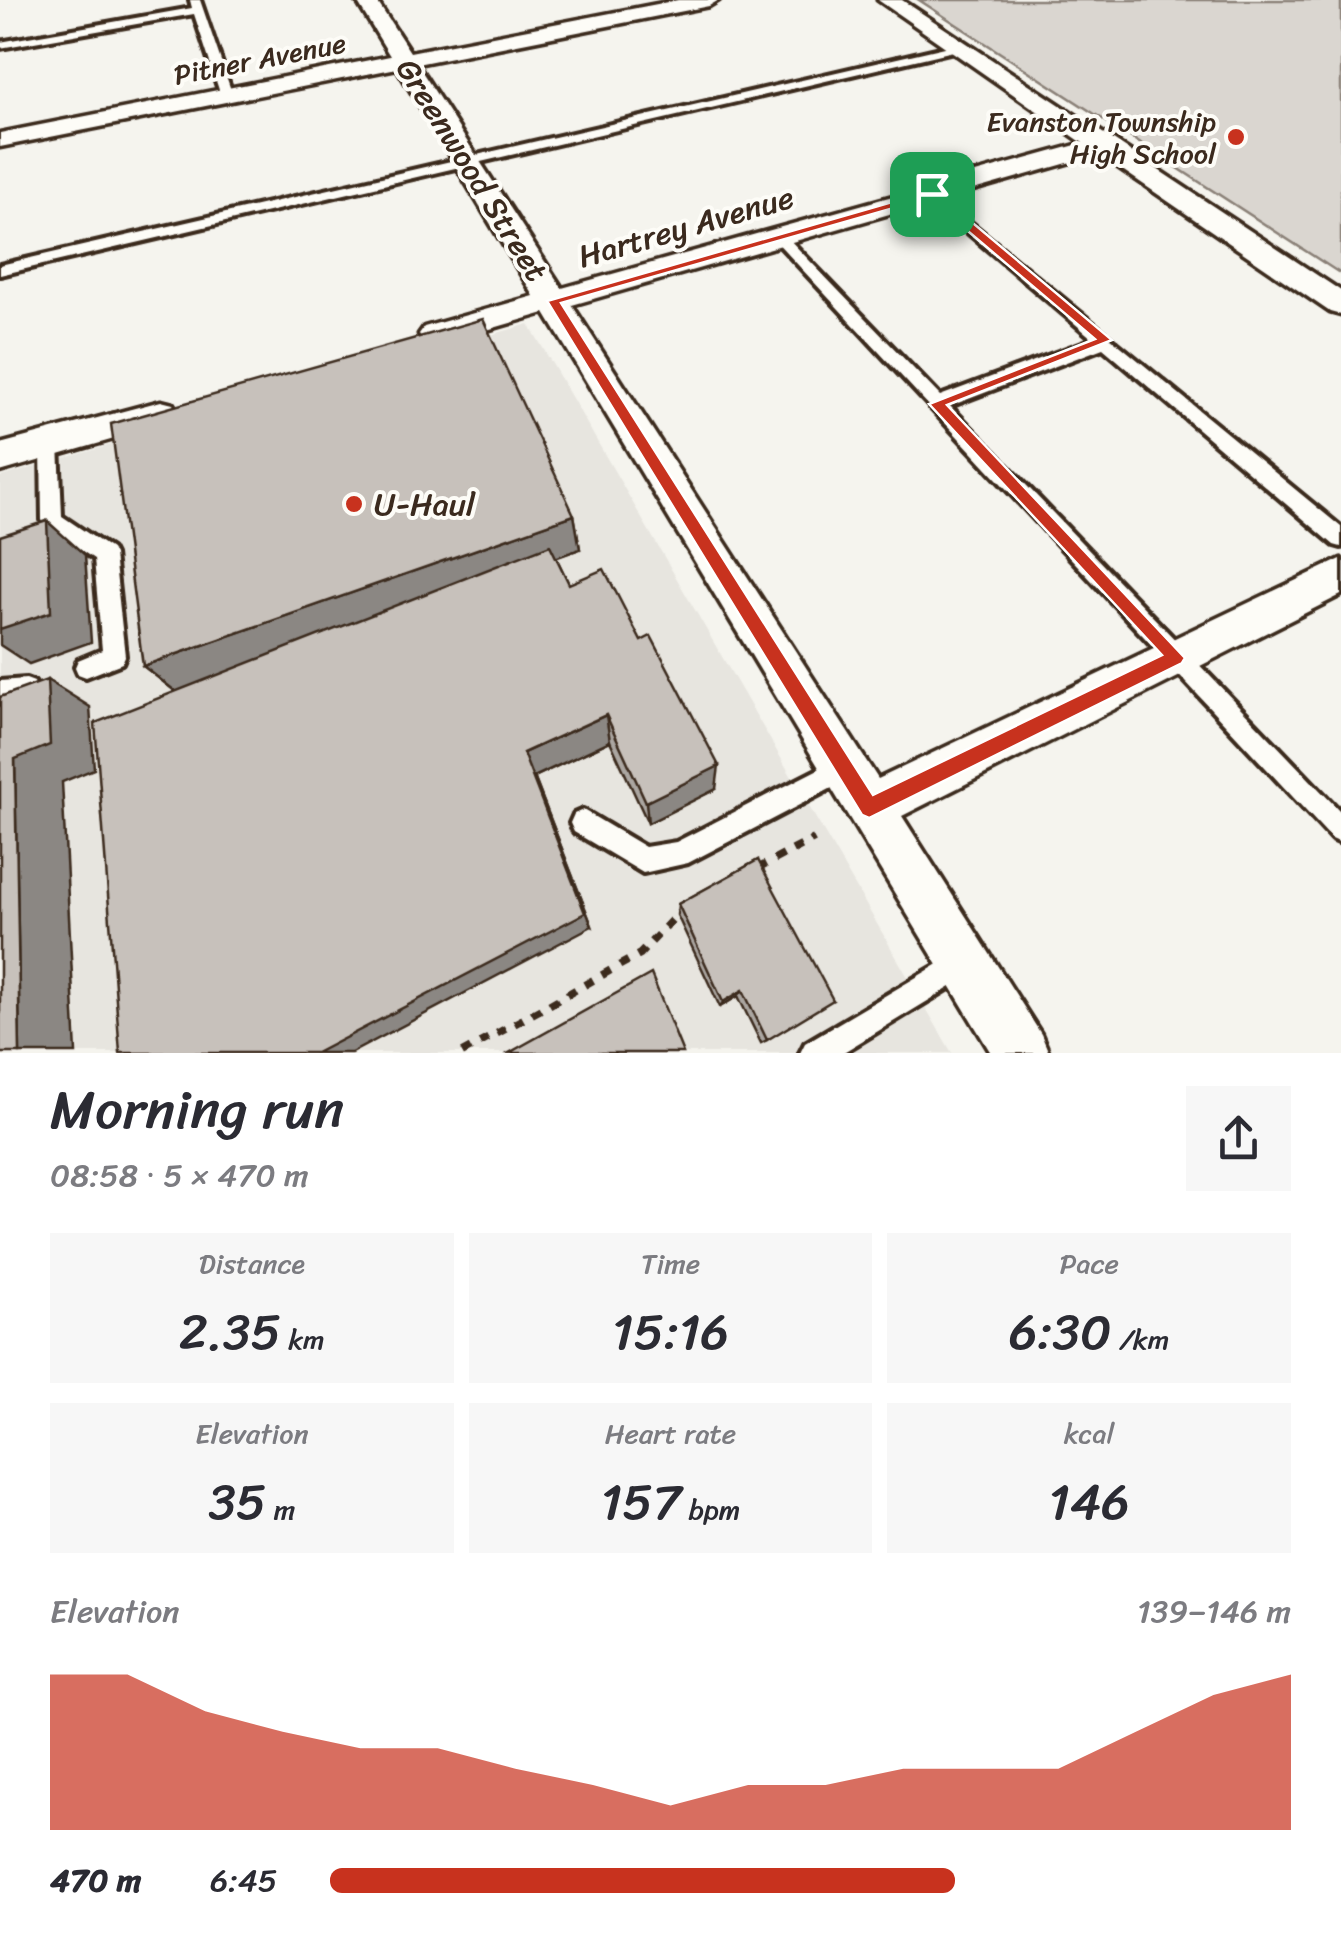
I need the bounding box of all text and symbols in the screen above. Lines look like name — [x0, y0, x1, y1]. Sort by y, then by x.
street label: Pitner Avenue — [170, 18, 350, 100]
street label: Greenwood Street — [380, 46, 564, 294]
place label: Evanston Township High School — [987, 97, 1217, 178]
marker: Evanston Township High School — [1225, 126, 1247, 148]
pin — [890, 152, 975, 237]
icon: arrive — [905, 167, 960, 222]
street label: Hartrey Avenue — [571, 169, 801, 285]
place label: U-Haul — [374, 476, 476, 533]
marker: U-Haul — [343, 493, 365, 515]
text: Morning run — [50, 1061, 344, 1158]
button: share — [1186, 1086, 1291, 1191]
text: 08:58 · 5 × 470 m — [50, 1147, 309, 1204]
text: Distance — [199, 1239, 305, 1288]
text: Time — [641, 1239, 700, 1288]
text: Pace — [1059, 1239, 1119, 1288]
text: 2.35 — [179, 1288, 281, 1377]
text: 15:16 — [612, 1288, 729, 1377]
text: 6:30 — [1009, 1288, 1112, 1377]
text: km — [281, 1315, 325, 1364]
text: /km — [1112, 1315, 1169, 1364]
text: Elevation — [195, 1409, 308, 1458]
text: Heart rate — [605, 1409, 736, 1458]
text: kcal — [1064, 1409, 1115, 1458]
text: 35 — [208, 1458, 266, 1547]
text: 157 — [601, 1458, 681, 1547]
text: 146 — [1049, 1458, 1130, 1547]
text: m — [266, 1485, 295, 1534]
text: bpm — [681, 1485, 740, 1534]
text: Elevation — [50, 1583, 180, 1640]
text: 139–146 m — [1137, 1583, 1291, 1640]
text: 470 m — [50, 1852, 141, 1909]
text: 6:45 — [210, 1852, 277, 1909]

